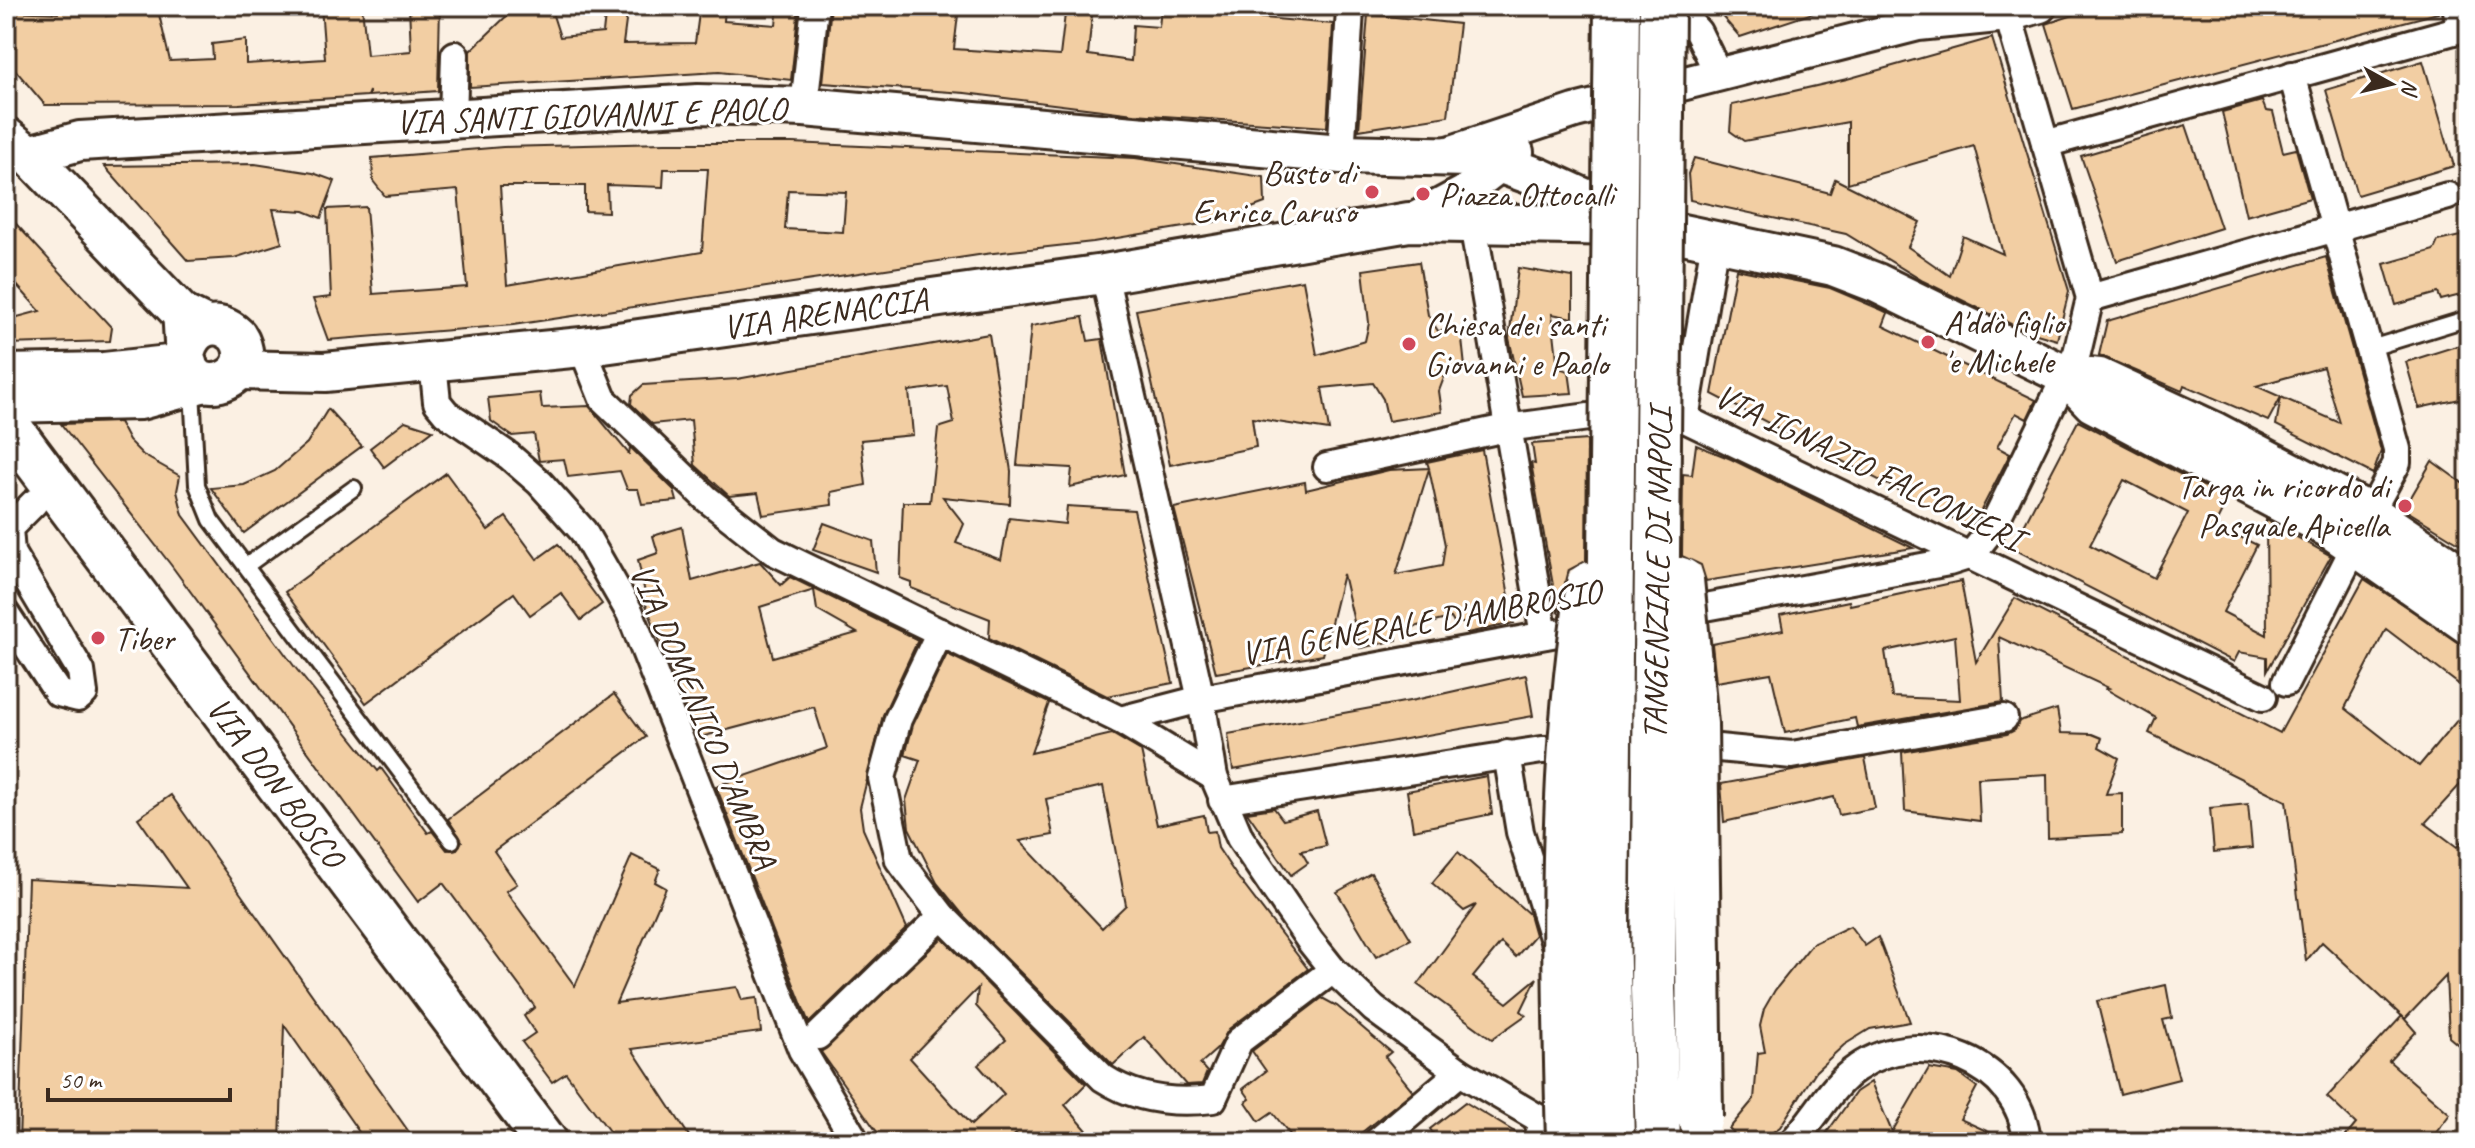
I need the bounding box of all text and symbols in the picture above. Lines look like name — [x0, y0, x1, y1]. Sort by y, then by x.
north arrow — [2351, 44, 2431, 124]
text: N — [2395, 78, 2425, 99]
street label: VIA SANTI GIOVANNI E PAOLO — [395, 87, 790, 143]
place label: Busto di Enrico Caruso — [1193, 151, 1361, 233]
place label: Piazza Ottocalli — [1439, 173, 1618, 216]
marker: Busto di Enrico Caruso — [1363, 183, 1381, 201]
marker: Piazza Ottocalli — [1414, 185, 1432, 203]
street label: VIA ARENACCIA — [720, 277, 932, 349]
place label: A'ddò figlio 'e Michele — [1944, 301, 2068, 383]
place label: Chiesa dei santi Giovanni e Paolo — [1425, 303, 1612, 385]
marker: A'ddò figlio 'e Michele — [1919, 333, 1937, 351]
marker: Chiesa dei santi Giovanni e Paolo — [1400, 335, 1418, 353]
street label: VIA IGNAZIO FALCONIERI — [1708, 374, 2037, 563]
street label: TANGENZIALE DI NAPOLI — [1633, 401, 1682, 740]
place label: Targa in ricordo di Pasquale Apicella — [2177, 465, 2393, 547]
marker: Targa in ricordo di Pasquale Apicella — [2396, 497, 2414, 515]
street label: VIA DOMENICO D'AMBRA — [620, 557, 788, 875]
street label: VIA GENERALE D'AMBROSIO — [1238, 568, 1608, 675]
place label: Tiber — [114, 617, 177, 660]
marker: Tiber — [89, 629, 107, 647]
street label: VIA DON BOSCO — [198, 688, 356, 878]
scale bar — [48, 1052, 230, 1102]
text: 50 m — [60, 1065, 103, 1095]

